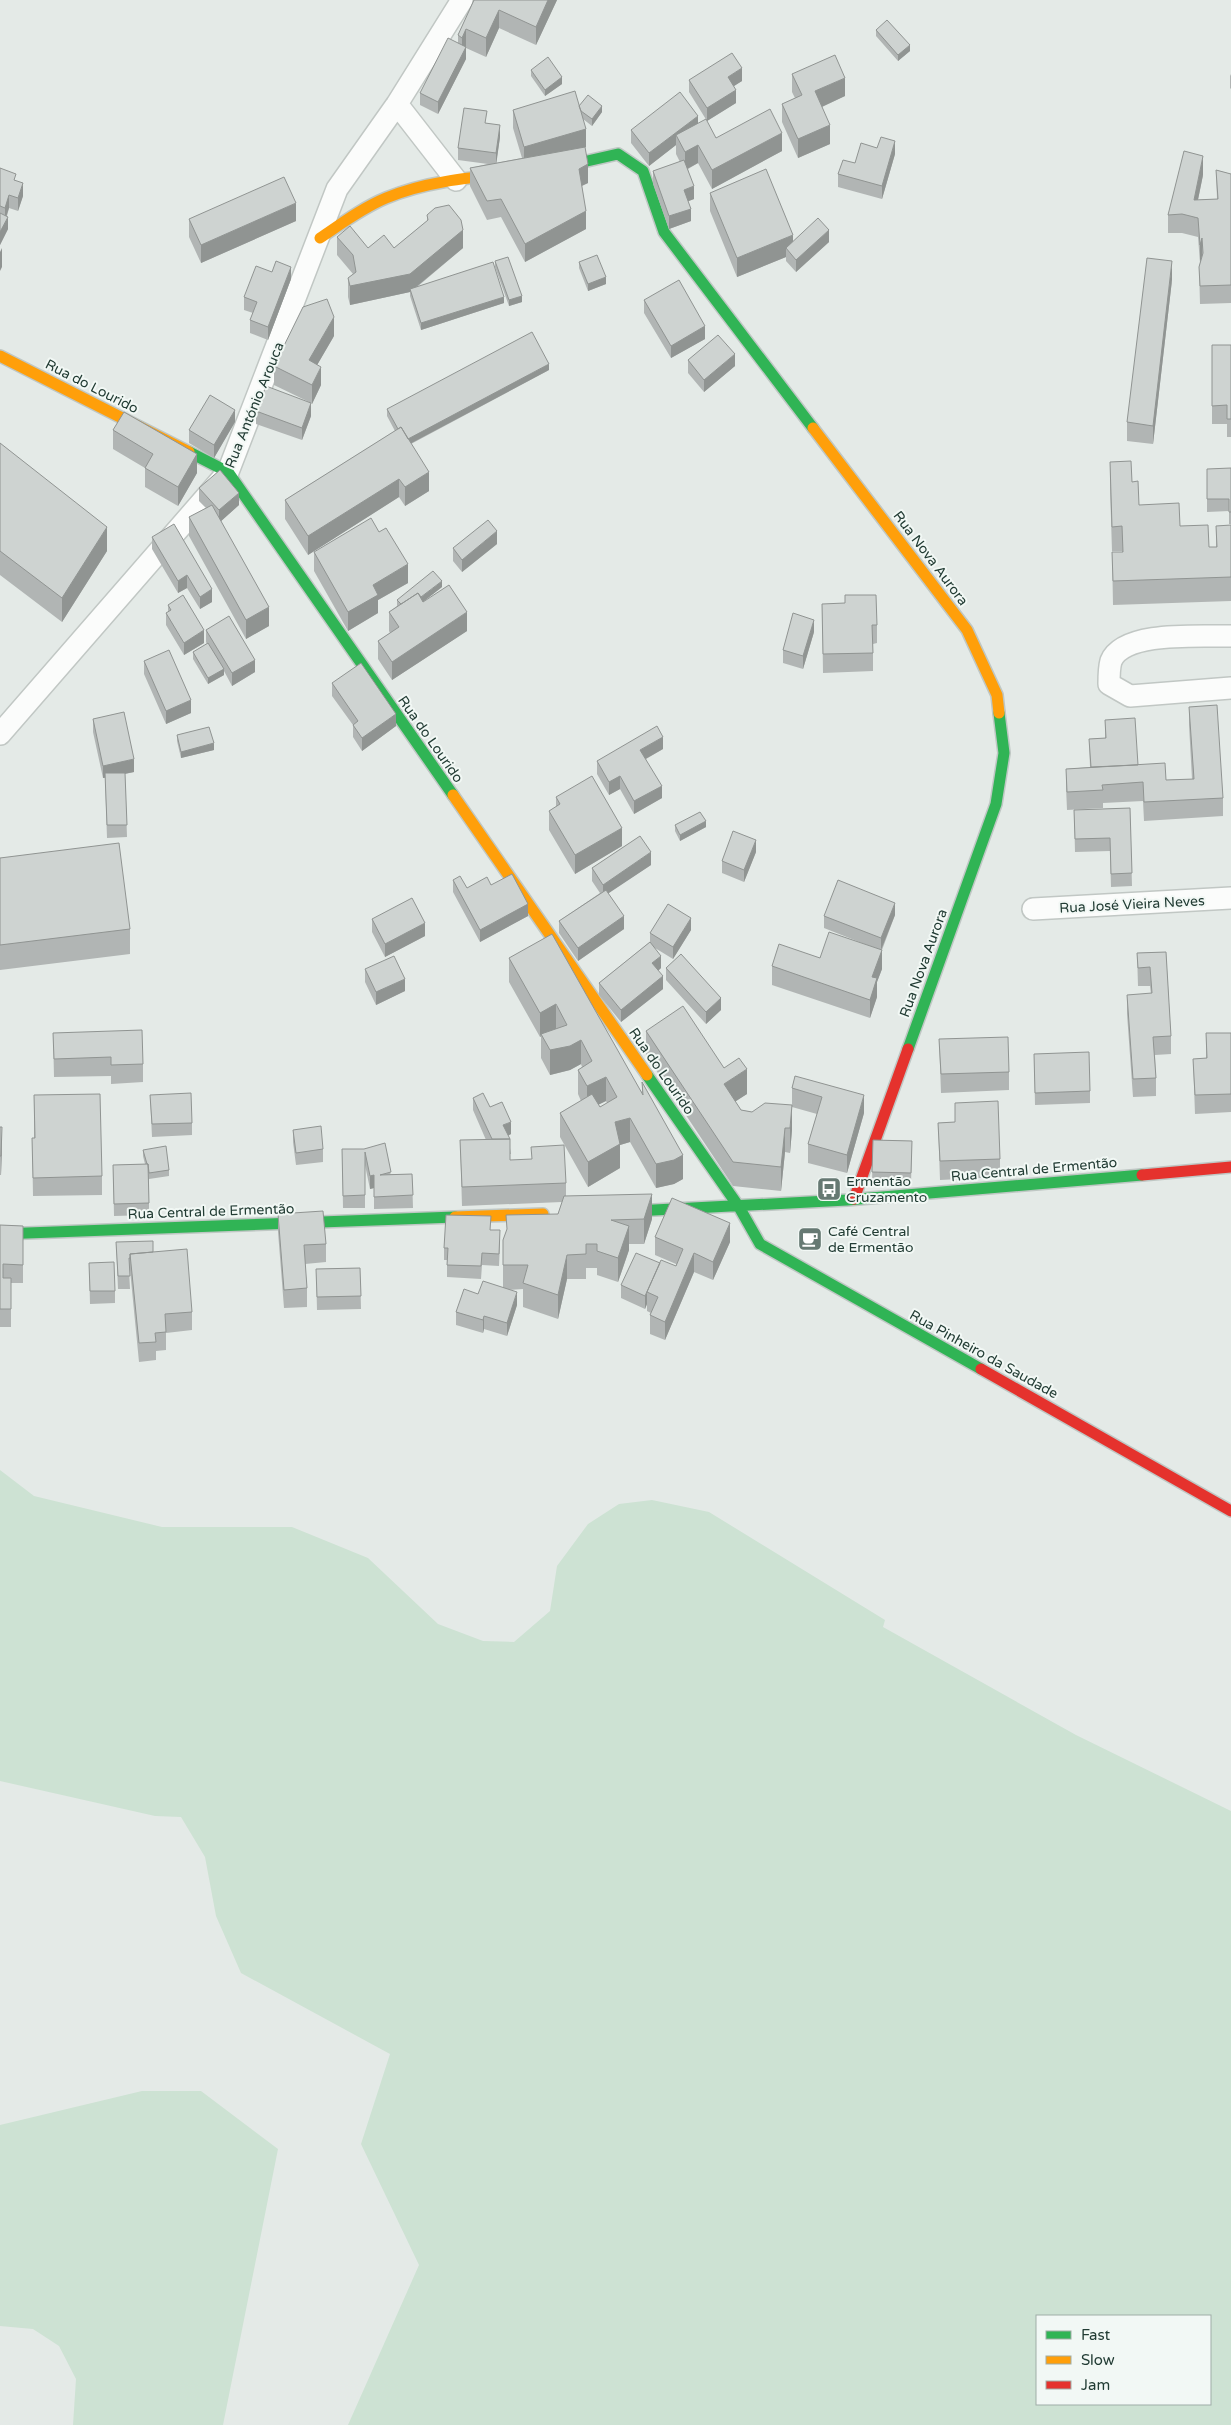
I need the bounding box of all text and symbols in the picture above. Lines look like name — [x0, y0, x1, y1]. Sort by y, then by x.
street label: Rua António Arouca — [221, 340, 288, 471]
street label: Rua do Lourido — [42, 356, 141, 417]
street label: Rua Nova Aurora — [890, 508, 972, 609]
street label: Rua do Lourido — [394, 693, 467, 786]
street label: Rua José Vieira Neves — [1059, 892, 1205, 917]
street label: Rua Nova Aurora — [896, 907, 951, 1020]
street label: Rua do Lourido — [625, 1025, 698, 1118]
street label: Rua Central de Ermentão — [950, 1154, 1118, 1185]
place label: Ermentão Cruzamento — [846, 1173, 927, 1206]
bus stop icon: Ermentão Cruzamento — [816, 1176, 842, 1202]
street label: Rua Central de Ermentão — [127, 1200, 295, 1223]
place label: Café Central de Ermentão — [828, 1223, 913, 1256]
cafe icon: Café Central de Ermentão — [797, 1226, 823, 1252]
street label: Rua Pinheiro da Saudade — [906, 1306, 1061, 1402]
legend — [1036, 2315, 1211, 2405]
text: Fast — [1081, 2326, 1111, 2344]
text: Slow — [1081, 2351, 1115, 2369]
text: Jam — [1081, 2376, 1110, 2394]

